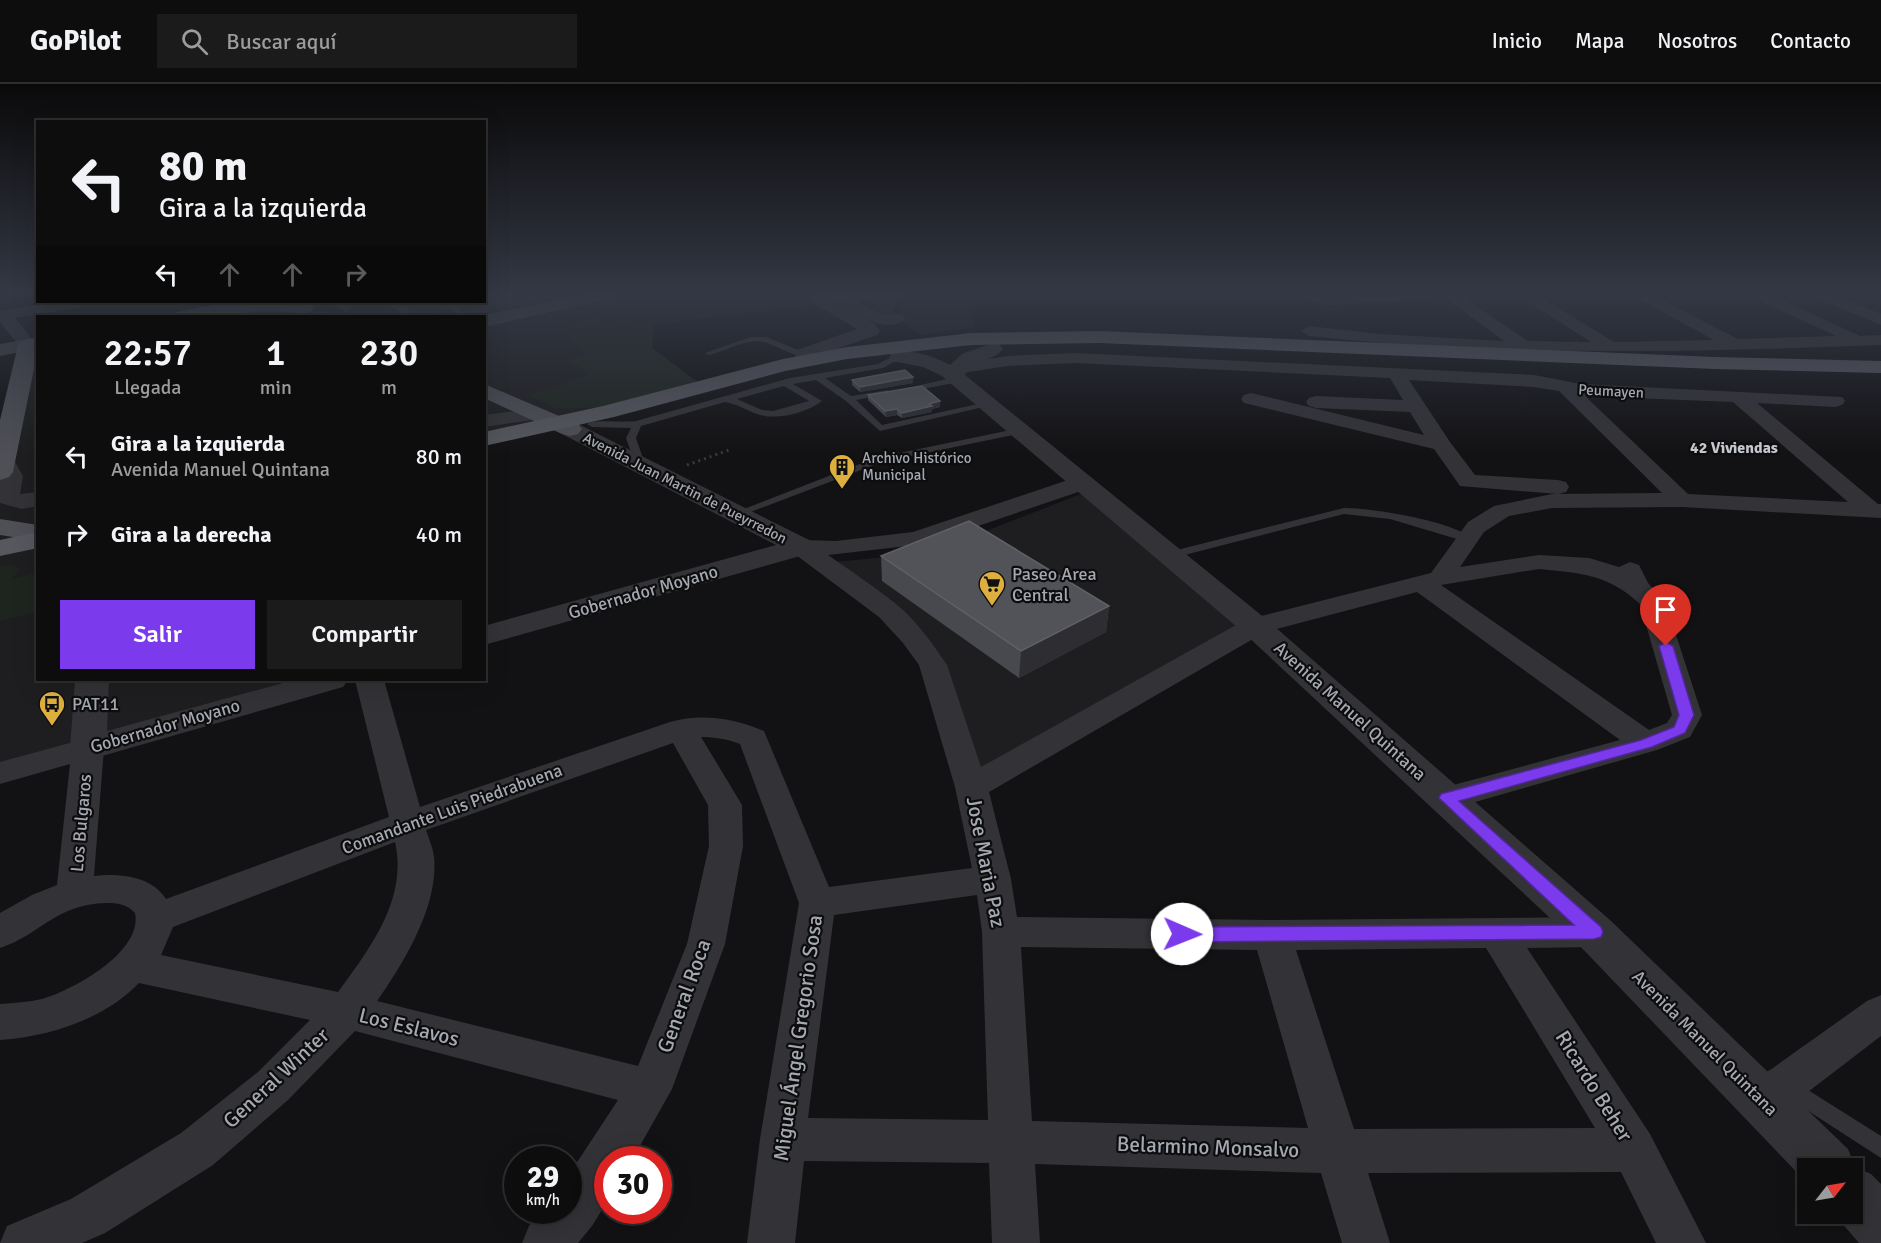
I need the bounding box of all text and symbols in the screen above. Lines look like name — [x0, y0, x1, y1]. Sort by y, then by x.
search box — [157, 14, 577, 68]
text: GoPilot — [30, 24, 121, 58]
icon: search — [178, 25, 211, 58]
text: Buscar aquí — [226, 28, 336, 55]
text: Inicio — [1492, 28, 1542, 54]
text: Mapa — [1575, 28, 1624, 54]
text: Nosotros — [1657, 28, 1737, 54]
text: Contacto — [1770, 28, 1851, 54]
text: 80 m — [159, 141, 248, 192]
icon: left — [60, 144, 138, 222]
text: Gira a la izquierda — [159, 192, 367, 225]
icon: left — [150, 258, 183, 291]
icon: ahead — [213, 258, 246, 291]
icon: ahead — [276, 258, 309, 291]
icon: right — [339, 258, 372, 291]
text: 22:57 — [104, 331, 192, 376]
text: 1 — [266, 331, 286, 376]
text: 230 — [360, 331, 418, 376]
text: Llegada — [114, 375, 181, 400]
text: min — [260, 375, 292, 400]
text: m — [381, 375, 397, 400]
street label: Peumayen — [1578, 380, 1644, 402]
street label: Avenida Juan Martin de Pueyrredon — [580, 429, 790, 547]
text: Gira a la izquierda — [111, 430, 285, 457]
district label: 42 Viviendas — [1690, 438, 1778, 458]
icon: left — [60, 440, 93, 473]
text: 80 m — [416, 443, 462, 470]
place label: Archivo Histórico Municipal — [862, 449, 972, 484]
building icon: Archivo Histórico Municipal — [827, 452, 857, 490]
text: Avenida Manuel Quintana — [111, 457, 330, 482]
icon: right — [60, 518, 93, 551]
text: Gira a la derecha — [111, 521, 272, 548]
text: 40 m — [416, 521, 462, 548]
street label: Gobernador Moyano — [566, 560, 720, 624]
place label: Paseo Area Central — [1012, 563, 1097, 606]
supermarket icon: Paseo Area Central — [977, 569, 1007, 607]
pin — [1640, 584, 1691, 646]
icon: arrive — [1649, 593, 1682, 626]
button: Salir — [60, 600, 255, 669]
button: Compartir — [267, 600, 462, 669]
street label: Avenida Manuel Quintana — [1269, 637, 1431, 785]
bus stop icon: PAT11 — [37, 689, 67, 727]
place label: PAT11 — [72, 693, 119, 715]
street label: Gobernador Moyano — [88, 694, 242, 758]
street label: Comandante Luis Piedrabuena — [339, 759, 565, 859]
street label: Los Bulgaros — [66, 773, 96, 873]
street label: Jose Maria Paz — [961, 794, 1011, 930]
position arrow — [1150, 902, 1214, 966]
street label: Miguel Ángel Gregorio Sosa — [768, 913, 828, 1163]
street label: General Roca — [651, 936, 717, 1056]
street label: Avenida Manuel Quintana — [1628, 966, 1782, 1120]
street label: Los Eslavos — [356, 1002, 462, 1052]
street label: General Winter — [218, 1022, 335, 1134]
street label: Ricardo Beher — [1550, 1026, 1639, 1147]
street label: Belarmino Monsalvo — [1116, 1131, 1300, 1163]
speed limit sign: 30 — [594, 1146, 672, 1224]
north arrow — [1797, 1158, 1863, 1224]
map controls — [1797, 1158, 1863, 1224]
text: 29 — [527, 1159, 559, 1196]
text: km/h — [526, 1191, 560, 1209]

